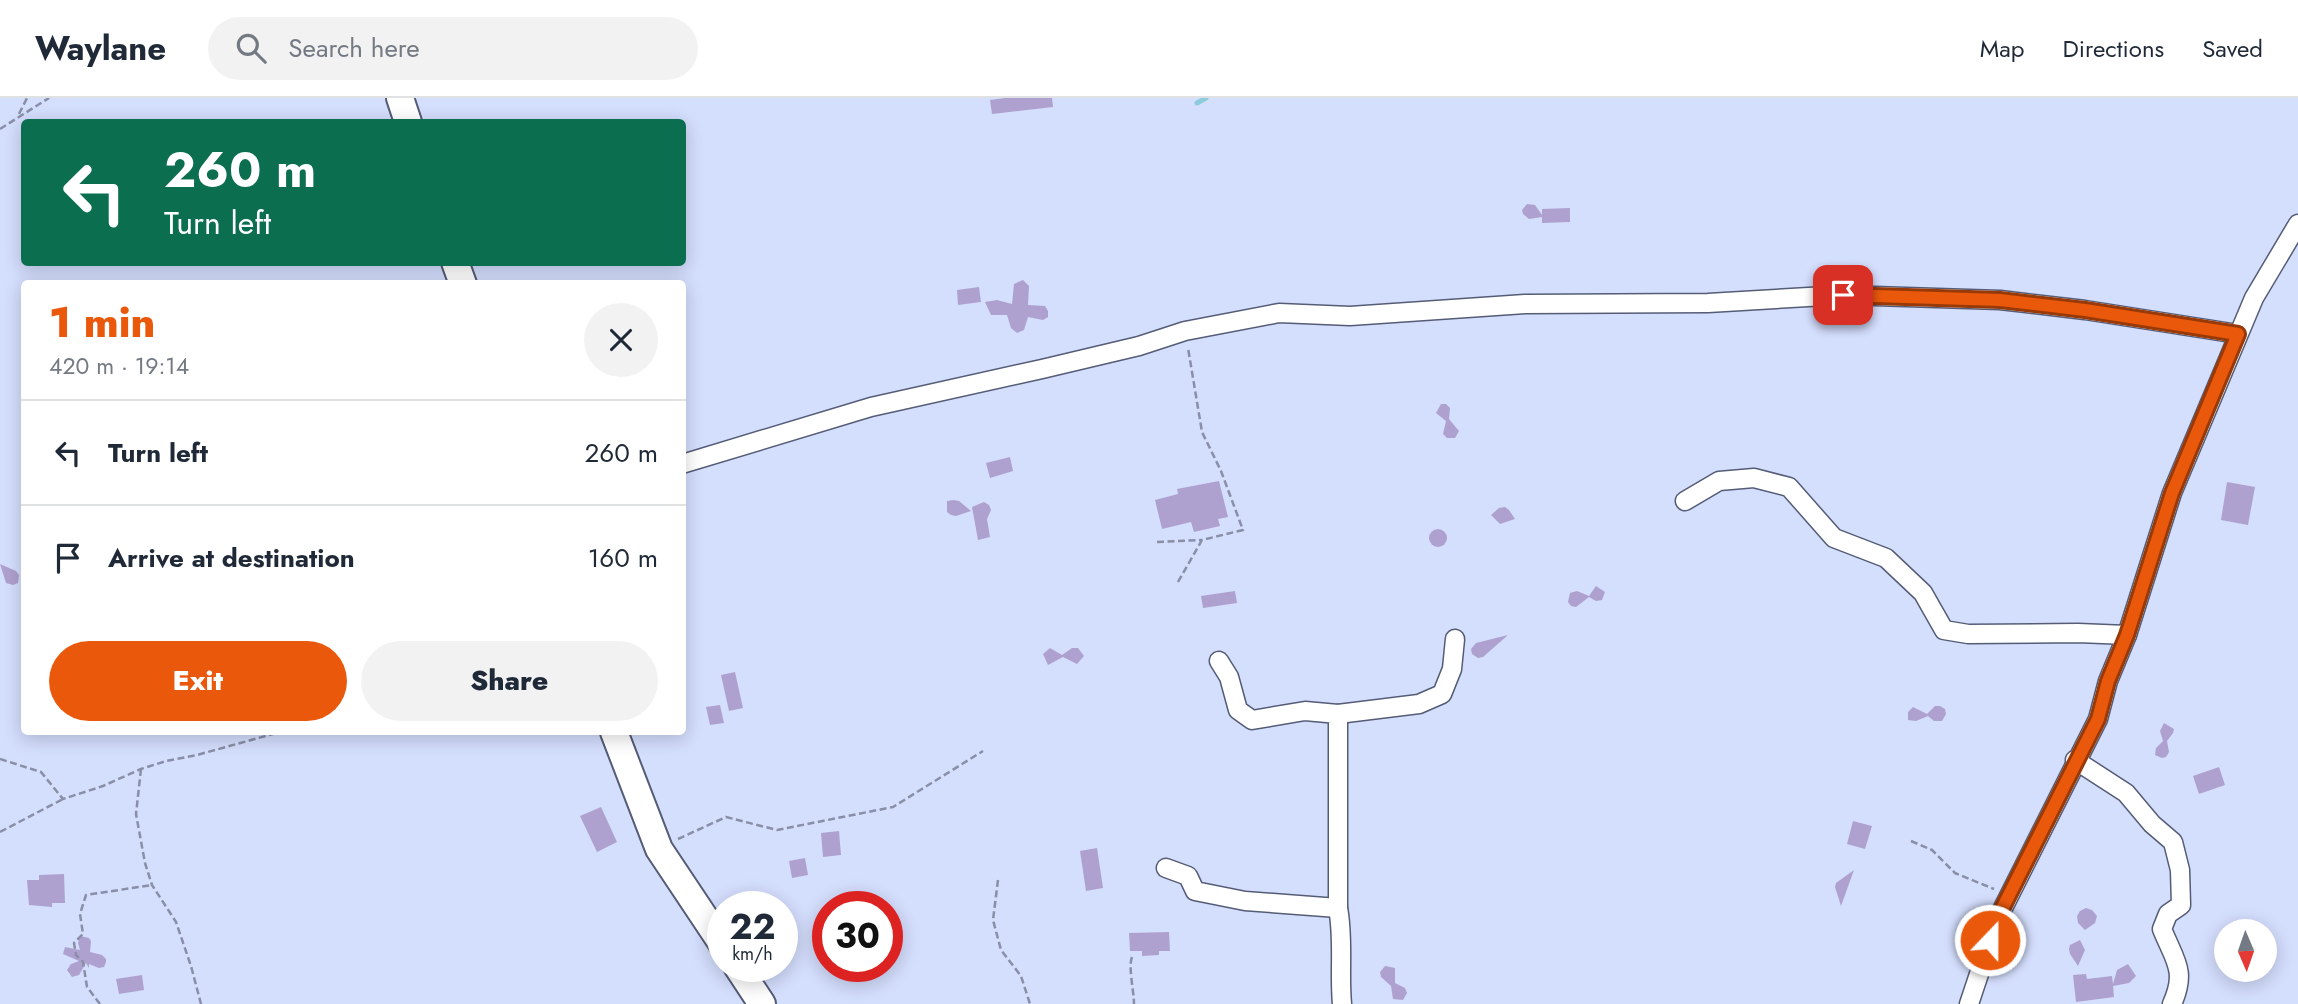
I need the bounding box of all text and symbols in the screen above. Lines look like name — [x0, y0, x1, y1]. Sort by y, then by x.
search box — [208, 17, 698, 80]
text: Waylane — [35, 25, 166, 72]
icon: search — [232, 29, 270, 67]
text: Search here — [288, 29, 420, 67]
text: Map — [1980, 31, 2025, 66]
text: Directions — [2063, 31, 2164, 66]
text: Saved — [2202, 31, 2263, 66]
text: 260 m — [164, 135, 316, 205]
icon: left — [49, 147, 140, 238]
text: Turn left — [164, 200, 271, 246]
pin — [1813, 265, 1873, 325]
icon: arrive — [1824, 276, 1862, 314]
text: 1 min — [49, 292, 155, 353]
button: close — [584, 303, 658, 377]
text: 420 m · 19:14 — [49, 349, 189, 383]
icon: left — [49, 434, 87, 472]
text: Turn left — [108, 434, 208, 472]
text: 260 m — [585, 434, 658, 472]
icon: arrive — [49, 539, 87, 577]
text: Arrive at destination — [108, 539, 355, 577]
text: 160 m — [588, 539, 658, 577]
button: Exit — [49, 641, 347, 721]
button: Share — [361, 641, 658, 721]
speed limit sign: 30 — [812, 891, 903, 982]
text: 22 — [730, 902, 775, 952]
position arrow — [1953, 903, 2027, 977]
north arrow — [2214, 919, 2277, 982]
map controls — [2214, 919, 2277, 982]
text: km/h — [732, 941, 773, 967]

